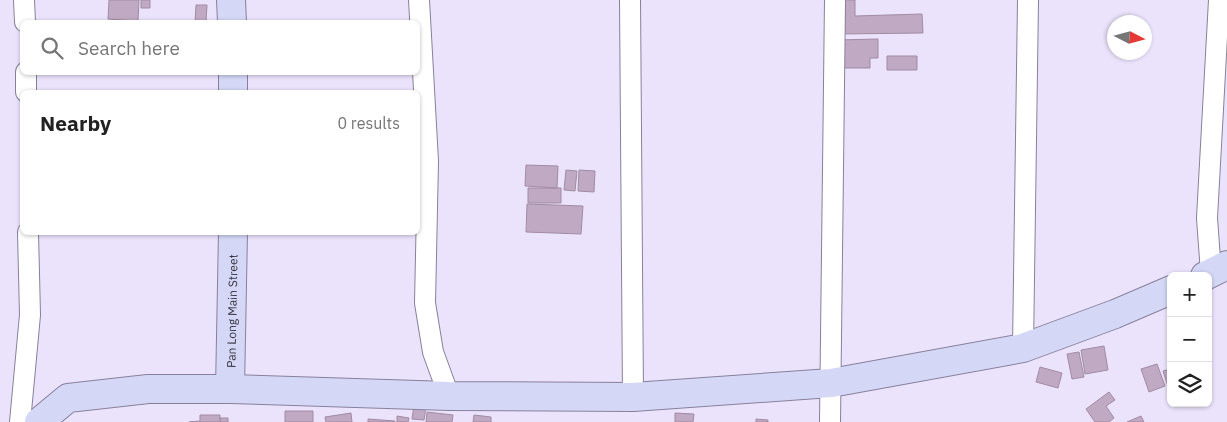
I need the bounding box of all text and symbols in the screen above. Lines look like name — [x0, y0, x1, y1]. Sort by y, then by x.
north arrow — [1107, 15, 1152, 60]
search box — [20, 20, 420, 75]
icon: search — [38, 34, 66, 62]
text: Search here — [78, 36, 180, 60]
text: Nearby — [40, 109, 111, 137]
text: 0 results — [337, 113, 400, 133]
street label: Pan Long Main Street — [223, 254, 240, 368]
map controls — [1167, 272, 1212, 407]
button: + — [1167, 272, 1212, 317]
button: − — [1167, 317, 1212, 362]
button: layers — [1167, 362, 1212, 407]

